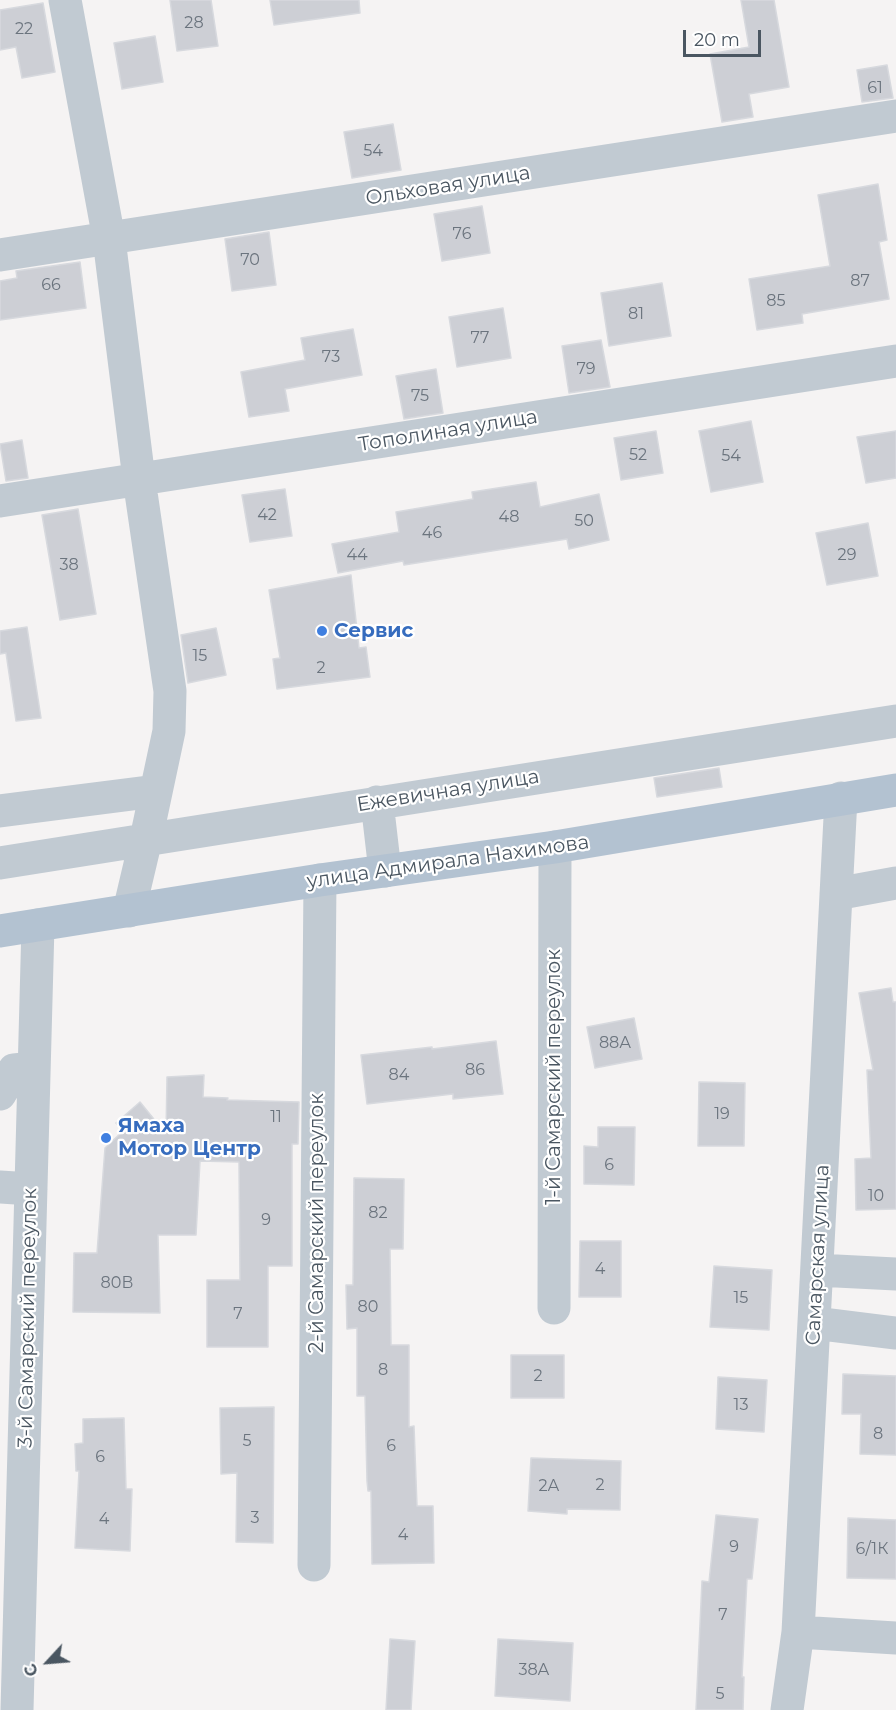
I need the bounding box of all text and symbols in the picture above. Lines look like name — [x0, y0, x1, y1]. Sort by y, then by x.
house number: 28 — [184, 13, 204, 33]
scale bar — [686, 18, 764, 56]
house number: 22 — [15, 19, 33, 39]
text: 20 m — [694, 29, 740, 51]
house number: 61 — [867, 78, 883, 98]
house number: 54 — [363, 141, 383, 161]
street label: Ольховая улица — [364, 161, 532, 211]
house number: 76 — [453, 224, 471, 244]
house number: 70 — [240, 250, 260, 270]
house number: 87 — [850, 271, 870, 291]
house number: 66 — [41, 275, 61, 295]
house number: 85 — [766, 291, 786, 311]
house number: 81 — [628, 304, 644, 324]
house number: 77 — [471, 328, 489, 348]
house number: 73 — [322, 347, 340, 367]
house number: 79 — [576, 359, 596, 379]
house number: 75 — [411, 386, 429, 406]
street label: Тополиная улица — [357, 405, 539, 457]
house number: 52 — [629, 445, 647, 465]
house number: 54 — [721, 446, 741, 466]
house number: 42 — [257, 505, 277, 525]
house number: 48 — [499, 507, 519, 527]
house number: 50 — [574, 511, 594, 531]
house number: 46 — [422, 523, 442, 543]
house number: 44 — [346, 545, 368, 565]
house number: 29 — [838, 545, 856, 565]
house number: 38 — [59, 555, 79, 575]
place label: Сервис — [334, 619, 413, 643]
marker: Сервис — [315, 624, 329, 638]
house number: 15 — [193, 646, 207, 666]
house number: 2 — [316, 658, 326, 678]
street label: Ежевичная улица — [355, 765, 541, 817]
street label: улица Адмирала Нахимова — [305, 830, 591, 894]
street label: 1-й Самарский переулок — [542, 949, 566, 1205]
house number: 88А — [599, 1033, 631, 1053]
house number: 86 — [465, 1060, 485, 1080]
house number: 84 — [389, 1065, 409, 1085]
street label: 2-й Самарский переулок — [305, 1093, 329, 1353]
house number: 19 — [714, 1104, 730, 1124]
house number: 11 — [270, 1107, 282, 1127]
place label: Ямаха Мотор Центр — [118, 1114, 261, 1161]
marker: Ямаха Мотор Центр — [99, 1131, 113, 1145]
house number: 6 — [604, 1155, 614, 1175]
street label: Самарская улица — [801, 1164, 835, 1346]
house number: 10 — [868, 1186, 884, 1206]
street label: 3-й Самарский переулок — [14, 1188, 42, 1448]
house number: 82 — [368, 1203, 388, 1223]
house number: 9 — [261, 1210, 271, 1230]
house number: 4 — [595, 1259, 605, 1279]
house number: 80В — [101, 1273, 133, 1293]
house number: 15 — [734, 1288, 748, 1308]
house number: 80 — [358, 1297, 378, 1317]
house number: 7 — [233, 1304, 243, 1324]
house number: 8 — [378, 1360, 388, 1380]
house number: 2 — [533, 1366, 543, 1386]
house number: 13 — [734, 1395, 748, 1415]
house number: 8 — [873, 1424, 883, 1444]
house number: 5 — [242, 1431, 252, 1451]
house number: 6 — [386, 1436, 396, 1456]
house number: 6 — [95, 1447, 105, 1467]
house number: 2 — [595, 1475, 605, 1495]
house number: 2А — [539, 1476, 559, 1496]
house number: 3 — [250, 1508, 260, 1528]
house number: 4 — [99, 1509, 109, 1529]
house number: 4 — [398, 1525, 408, 1545]
house number: 9 — [729, 1537, 739, 1557]
house number: 6/1К — [856, 1539, 888, 1559]
house number: 7 — [718, 1605, 728, 1625]
north arrow — [18, 1632, 78, 1692]
house number: 38А — [518, 1660, 550, 1680]
text: С — [20, 1661, 42, 1679]
house number: 5 — [715, 1684, 725, 1704]

